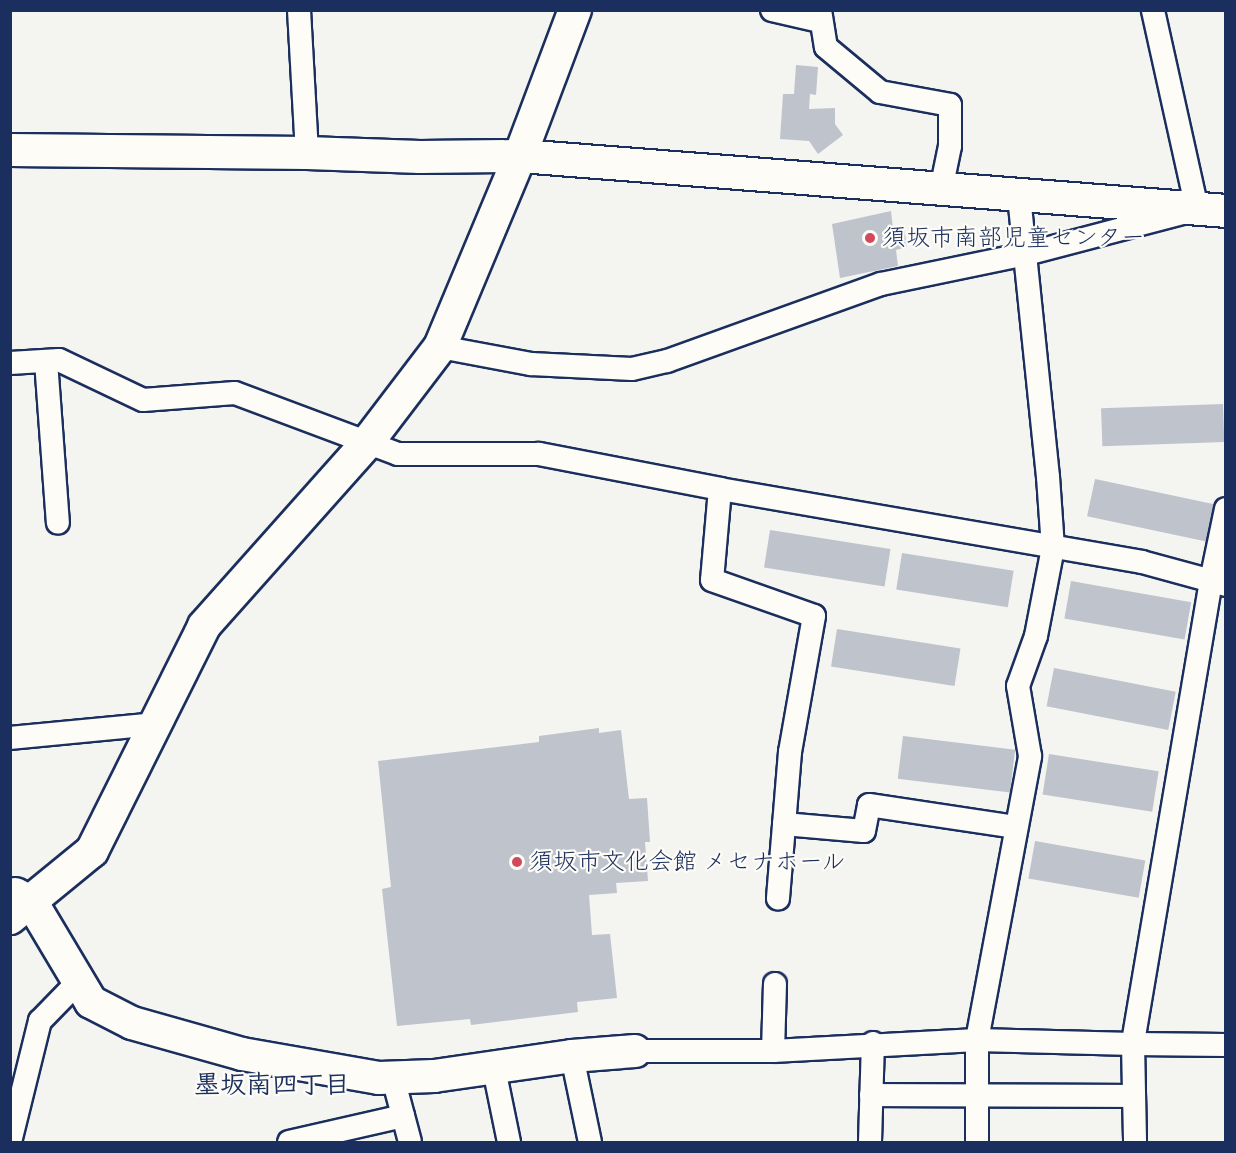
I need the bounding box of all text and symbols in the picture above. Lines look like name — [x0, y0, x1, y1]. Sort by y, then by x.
place label: 須坂市南部児童センター — [882, 224, 1146, 252]
marker: 須坂市南部児童センター — [863, 231, 877, 245]
place label: 須坂市文化会館 メセナホール — [529, 848, 847, 876]
marker: 須坂市文化会館 メセナホール — [510, 855, 524, 869]
district label: 墨坂南四丁目 — [194, 1069, 350, 1101]

